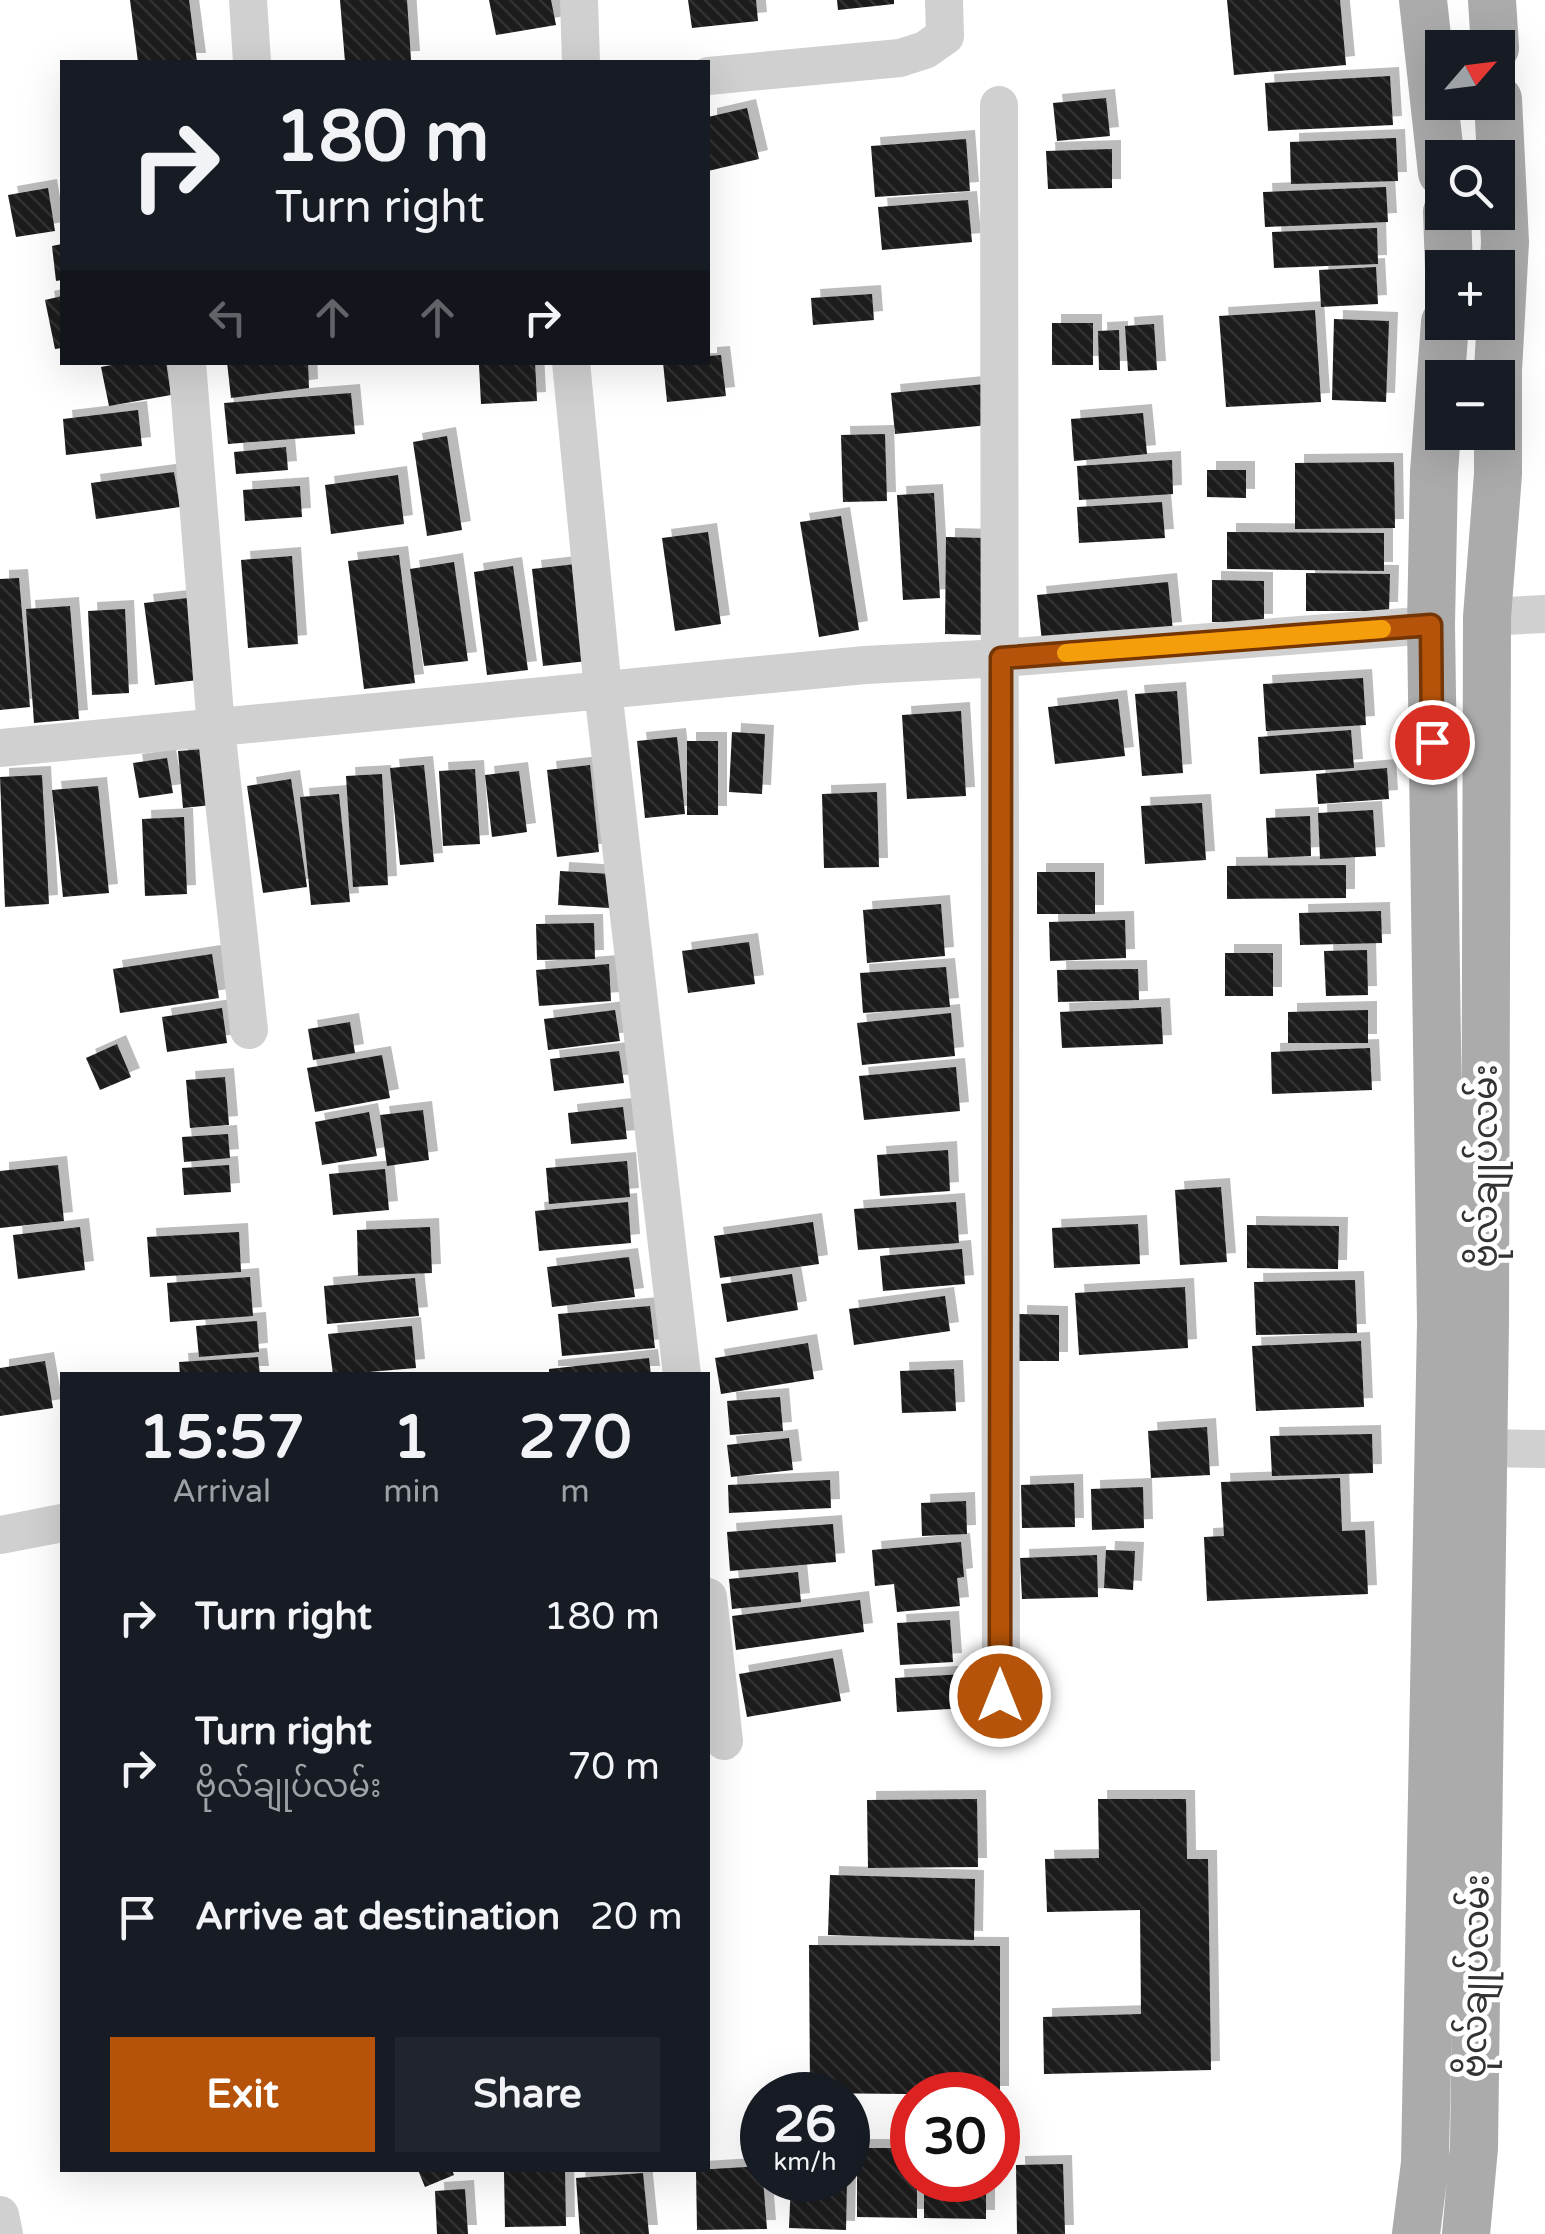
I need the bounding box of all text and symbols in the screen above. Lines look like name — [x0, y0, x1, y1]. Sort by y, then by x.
north arrow — [1425, 30, 1515, 120]
map controls — [1425, 30, 1515, 450]
text: 180 m — [275, 96, 489, 180]
icon: right — [110, 100, 240, 230]
button: search — [1425, 140, 1515, 230]
text: Turn right — [275, 181, 484, 235]
button: + — [1425, 250, 1515, 340]
icon: left — [200, 290, 255, 345]
icon: ahead — [305, 290, 360, 345]
icon: ahead — [410, 290, 465, 345]
icon: right — [515, 290, 570, 345]
button: − — [1425, 360, 1515, 450]
pin — [1390, 700, 1475, 785]
icon: arrive — [1405, 715, 1460, 770]
street label: ဗိုလ်ချုပ်လမ်း — [1461, 1064, 1514, 1268]
text: 15:57 — [138, 1402, 305, 1474]
text: 1 — [393, 1402, 430, 1474]
text: 270 — [518, 1402, 632, 1474]
text: Arrival — [172, 1473, 271, 1511]
text: min — [383, 1473, 440, 1511]
text: m — [560, 1473, 590, 1511]
icon: right — [110, 1590, 165, 1645]
text: Turn right — [195, 1594, 372, 1640]
text: 180 m — [544, 1594, 660, 1640]
position arrow — [948, 1644, 1052, 1748]
text: Turn right — [195, 1709, 372, 1755]
icon: right — [110, 1740, 165, 1795]
text: 70 m — [568, 1744, 660, 1790]
text: ဗိုလ်ချုပ်လမ်း — [195, 1768, 381, 1806]
street label: ဗိုလ်ချုပ်လမ်း — [1449, 1874, 1506, 2078]
icon: arrive — [110, 1890, 165, 1945]
text: Arrive at destination — [195, 1894, 560, 1940]
text: 20 m — [590, 1894, 683, 1940]
button: Exit — [110, 2037, 375, 2152]
button: Share — [395, 2037, 660, 2152]
speed limit sign: 30 — [890, 2072, 1020, 2202]
text: 26 — [774, 2095, 836, 2155]
text: km/h — [774, 2147, 836, 2177]

